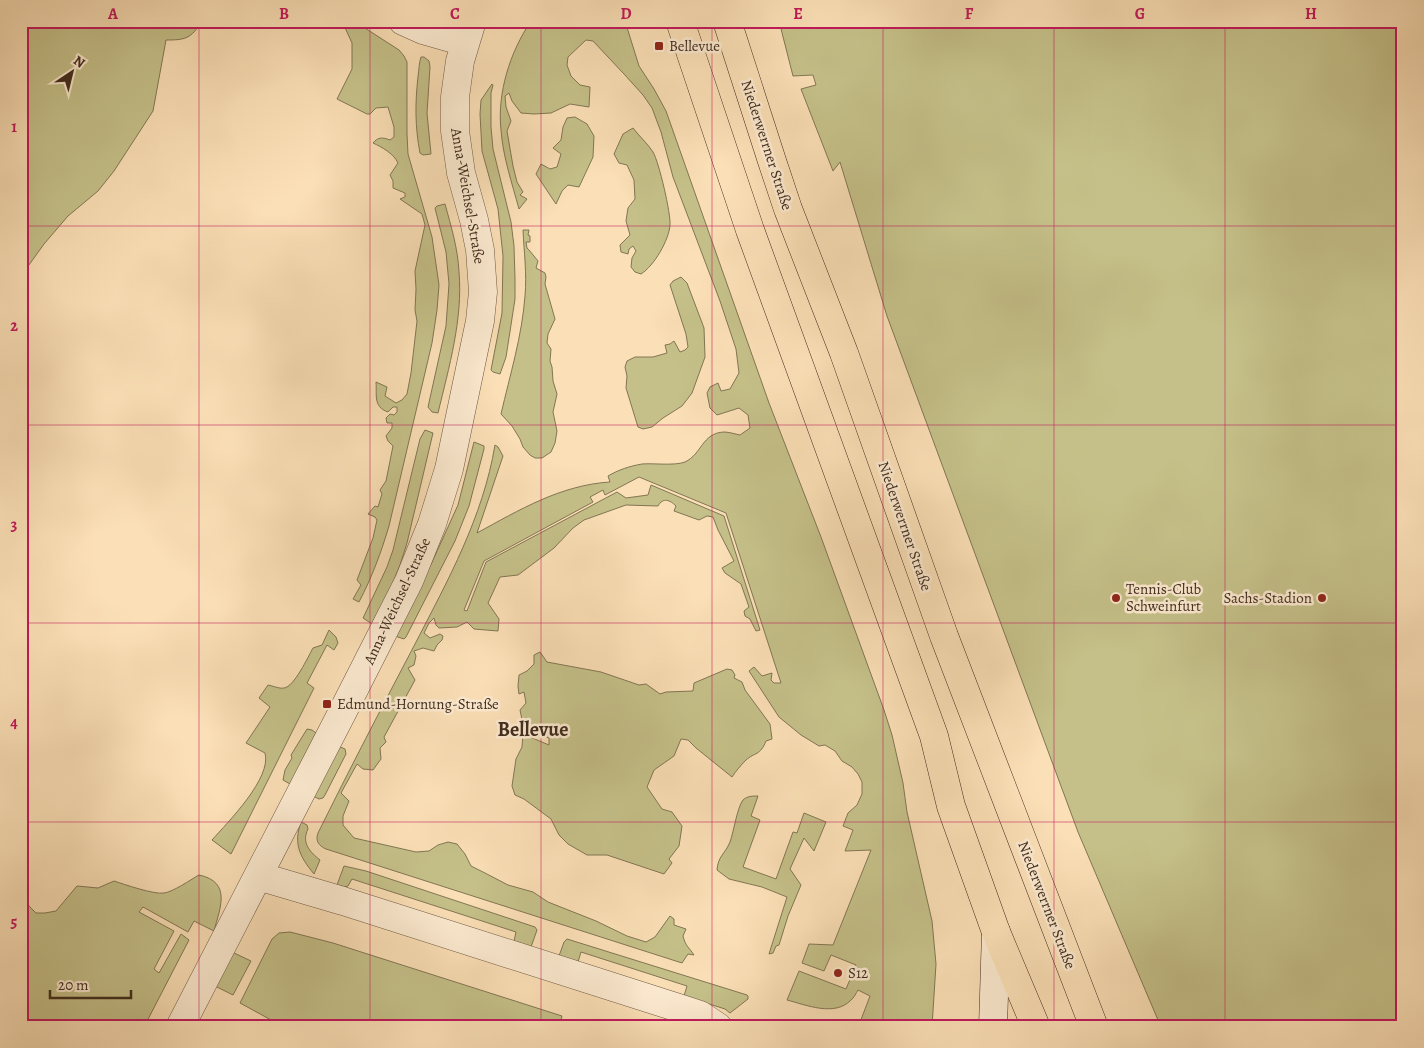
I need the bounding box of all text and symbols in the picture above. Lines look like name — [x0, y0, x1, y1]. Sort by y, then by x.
text: A — [107, 3, 119, 25]
text: B — [279, 3, 289, 25]
text: C — [450, 3, 460, 25]
text: D — [620, 3, 632, 25]
text: E — [793, 3, 803, 25]
text: F — [965, 3, 974, 25]
text: G — [1135, 3, 1145, 25]
text: H — [1305, 3, 1317, 25]
place label: Bellevue — [669, 36, 720, 56]
marker: Bellevue — [653, 40, 665, 52]
north arrow — [48, 48, 98, 98]
text: N — [70, 51, 89, 72]
street label: Niederwerrner Straße — [737, 77, 798, 213]
text: 1 — [11, 116, 17, 138]
street label: Anna-Weichsel-Straße — [446, 125, 490, 266]
text: 2 — [10, 315, 18, 337]
street label: Niederwerrner Straße — [873, 459, 937, 594]
text: 3 — [11, 514, 18, 536]
street label: Anna-Weichsel-Straße — [358, 534, 435, 669]
place label: Tennis-Club Schweinfurt — [1126, 579, 1202, 616]
place label: Sachs-Stadion — [1223, 588, 1312, 608]
marker: Tennis-Club Schweinfurt — [1110, 592, 1122, 604]
marker: Sachs-Stadion — [1316, 592, 1328, 604]
place label: Edmund-Hornung-Straße — [337, 694, 499, 714]
marker: Edmund-Hornung-Straße — [321, 698, 333, 710]
text: 4 — [10, 712, 18, 734]
district label: Bellevue — [498, 716, 568, 743]
street label: Niederwerrner Straße — [1013, 838, 1081, 972]
text: 5 — [11, 911, 18, 933]
place label: S12 — [848, 963, 868, 983]
marker: S12 — [832, 967, 844, 979]
scale bar — [50, 968, 131, 1000]
text: 20 m — [58, 975, 89, 995]

